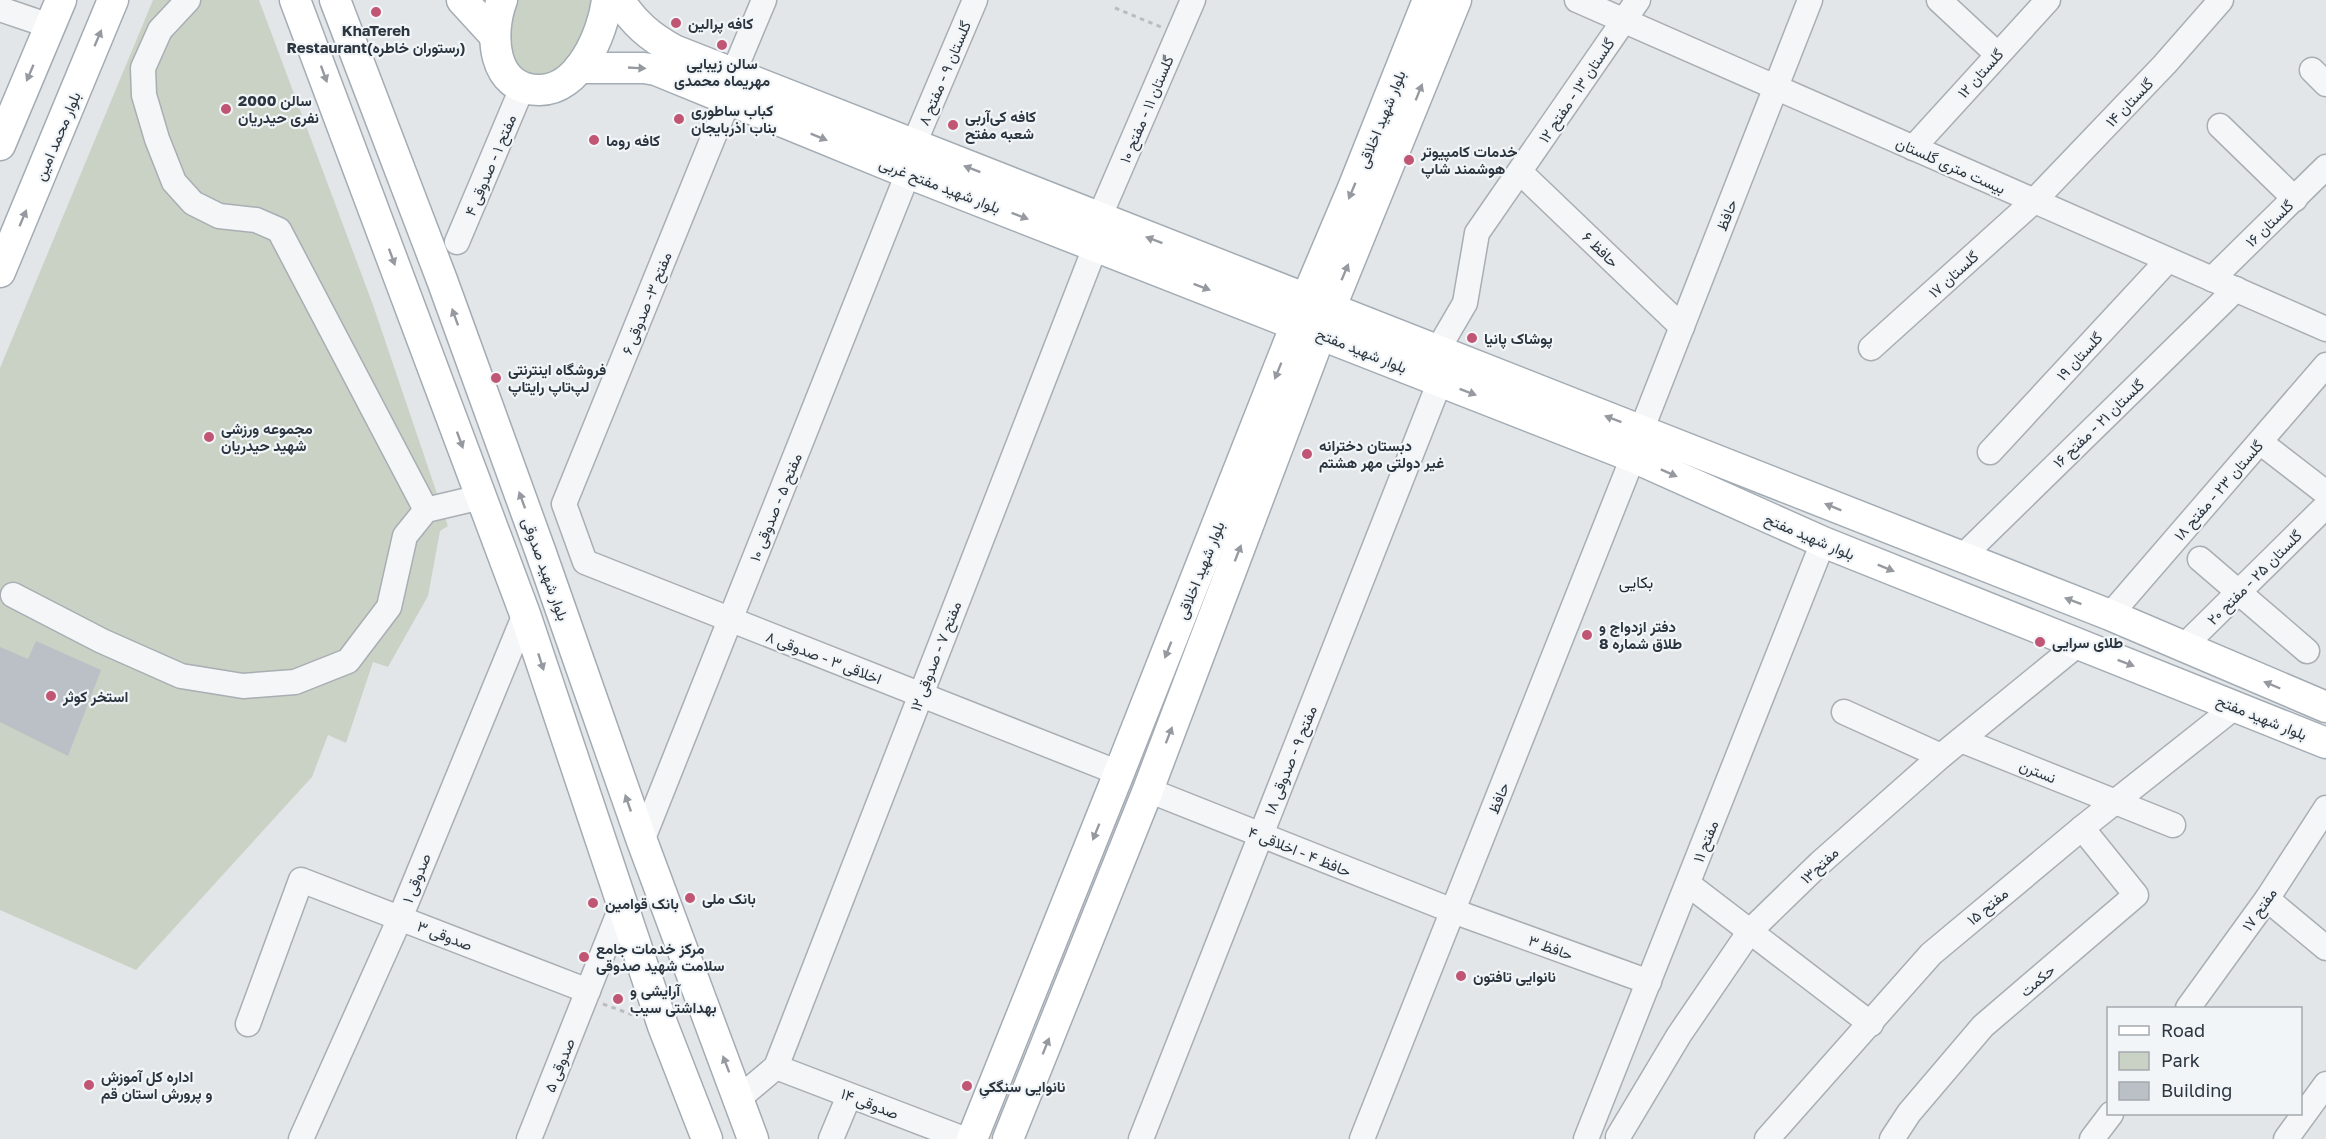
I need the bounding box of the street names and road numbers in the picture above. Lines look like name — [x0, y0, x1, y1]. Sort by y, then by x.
street label: گلستان ۹ - مفتح ۸ — [914, 18, 977, 129]
street label: گلستان ۱۳ - مفتح ۱۲ — [1534, 34, 1620, 147]
street label: گلستان ۱۲ — [1953, 44, 2008, 102]
street label: گلستان ۱۱ - مفتح ۱۰ — [1115, 52, 1180, 167]
street label: بلوار شهید اخلاقی — [1353, 67, 1411, 171]
street label: گلستان ۱۴ — [2101, 74, 2157, 131]
street label: بلوار محمد امین — [30, 89, 86, 184]
street label: مفتح ۱ - صدوقی ۴ — [461, 112, 522, 220]
street label: بیست متری گلستان — [1893, 133, 2008, 199]
street label: بلوار شهید مفتح غربی — [876, 154, 1003, 219]
street label: گلستان ۱۶ — [2241, 196, 2298, 251]
street label: حافظ — [1712, 197, 1740, 233]
street label: حافظ ۶ — [1579, 227, 1623, 271]
street label: گلستان ۱۷ — [1924, 247, 1983, 302]
street label: مفتح ۳- صدوقی ۶ — [617, 249, 678, 358]
street label: بلوار شهید مفتح — [1313, 324, 1410, 379]
street label: گلستان ۱۹ — [2052, 328, 2107, 384]
street label: گلستان ۲۱ - مفتح ۱۶ — [2049, 375, 2150, 473]
street label: گلستان ۲۳ - مفتح ۱۸ — [2170, 436, 2269, 546]
street label: مفتح ۵ - صدوقی ۱۰ — [745, 450, 808, 565]
street label: بلوار شهید مفتح — [1761, 509, 1858, 566]
street label: بلوار شهید صدوقی — [517, 515, 573, 624]
street label: بلوار شهید اخلاقی — [1172, 518, 1230, 622]
street label: گلستان ۲۵ - مفتح ۲۰ — [2203, 526, 2308, 630]
street label: مفتح ۷ - صدوقی ۱۲ — [906, 598, 967, 715]
street label: اخلاقی ۳ - صدوقی ۸ — [763, 627, 884, 689]
street label: بلوار شهید مفتح — [2213, 691, 2310, 746]
street label: مفتح ۹ - صدوقی ۱۸ — [1260, 703, 1323, 818]
street label: نسترن — [2017, 756, 2059, 787]
street label: حافظ — [1484, 780, 1512, 816]
street label: مفتح ۱۱ — [1688, 817, 1724, 866]
street label: حافظ ۴ - اخلاقی ۴ — [1245, 822, 1354, 882]
street label: مفتح۱۳ — [1796, 843, 1844, 889]
street label: صدوقی ۱ — [398, 851, 436, 906]
street label: مفتح ۱۵ — [1963, 884, 2013, 931]
street label: مفتح ۱۷ — [2238, 884, 2283, 936]
street label: صدوقی ۳ — [414, 916, 475, 956]
street label: حافظ ۳ — [1526, 931, 1576, 963]
street label: حکمت — [2016, 960, 2058, 1000]
street label: صدوقی ۵ — [540, 1035, 580, 1095]
street label: صدوقی ۱۴ — [838, 1084, 901, 1124]

